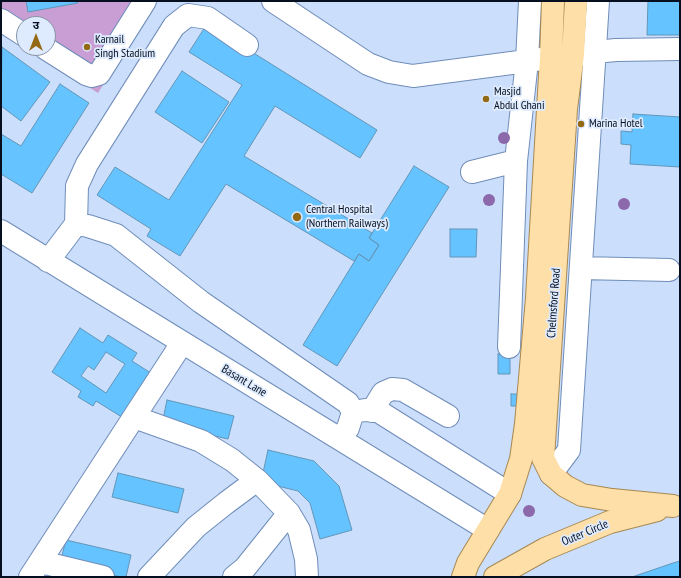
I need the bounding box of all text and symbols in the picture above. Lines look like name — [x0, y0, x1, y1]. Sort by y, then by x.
north arrow — [16, 16, 56, 56]
text: उ — [33, 18, 39, 32]
place label: Karnail Singh Stadium — [95, 33, 155, 61]
marker: Karnail Singh Stadium — [82, 42, 92, 52]
place label: Masjid Abdul Ghani — [494, 85, 544, 113]
marker: Masjid Abdul Ghani — [481, 94, 491, 104]
place label: Marina Hotel — [589, 117, 643, 131]
marker: Marina Hotel — [576, 119, 586, 129]
place label: Central Hospital (Northern Railways) — [306, 203, 388, 231]
marker: Central Hospital (Northern Railways) — [291, 211, 303, 223]
street label: Chelmsford Road — [544, 268, 564, 338]
street label: Basant Lane — [219, 362, 269, 400]
street label: Outer Circle — [560, 517, 610, 549]

